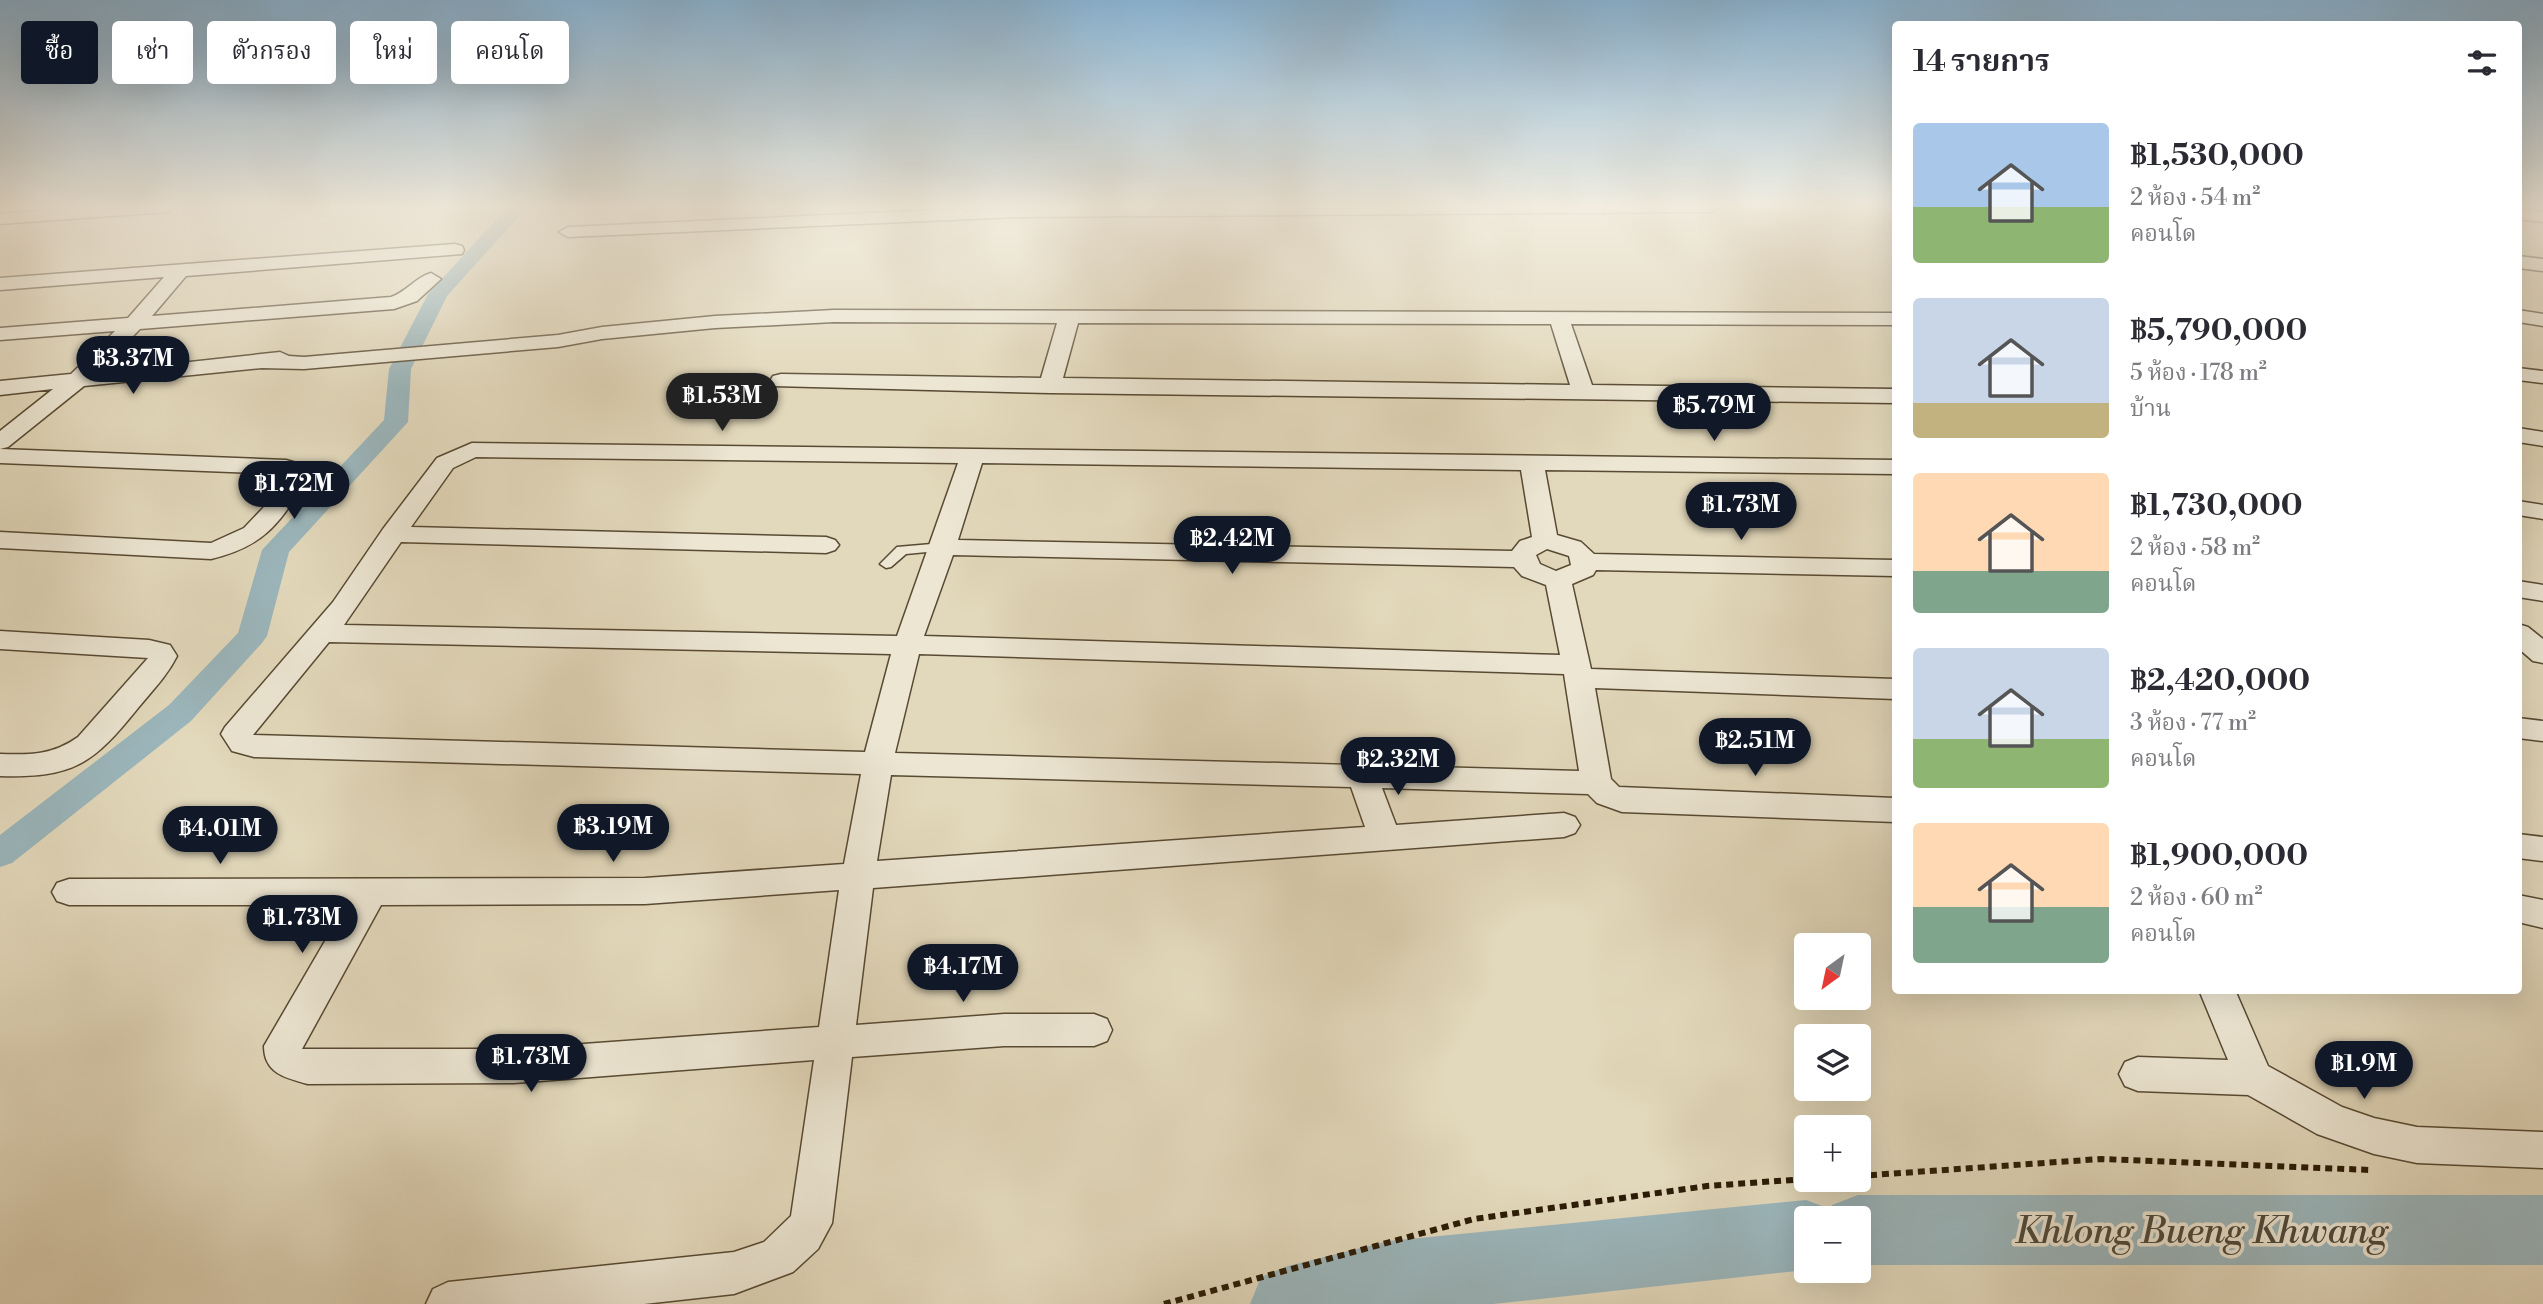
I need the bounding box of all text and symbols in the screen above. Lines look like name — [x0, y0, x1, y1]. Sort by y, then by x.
chip: ซื้อ — [21, 21, 98, 84]
chip: เช่า — [112, 21, 193, 84]
chip: ตัวกรอง — [207, 21, 336, 84]
chip: ใหม่ — [350, 21, 437, 84]
chip: คอนโด — [451, 21, 569, 84]
text: 14 รายการ — [1913, 43, 2050, 81]
icon: filters — [2463, 44, 2501, 82]
text: ฿1,530,000 — [2130, 137, 2304, 175]
icon: home — [1969, 151, 2053, 235]
text: 2 ห้อง · 54 m² — [2130, 184, 2260, 212]
text: คอนโด — [2130, 220, 2197, 248]
text: ฿5,790,000 — [2130, 312, 2307, 350]
icon: home — [1969, 326, 2053, 410]
pin: ฿3.37M — [76, 336, 190, 396]
text: ฿3.37M — [92, 345, 174, 373]
text: 5 ห้อง · 178 m² — [2130, 359, 2267, 387]
pin: ฿1.53M — [665, 374, 779, 433]
text: ฿1.53M — [682, 382, 762, 410]
pin: ฿5.79M — [1657, 384, 1771, 443]
text: ฿5.79M — [1673, 392, 1755, 420]
text: บ้าน — [2130, 395, 2171, 423]
pin: ฿1.72M — [237, 462, 351, 521]
text: ฿1.72M — [254, 470, 334, 498]
pin: ฿1.73M — [1684, 482, 1798, 542]
text: ฿1,730,000 — [2130, 487, 2303, 525]
text: ฿1.73M — [1702, 491, 1780, 519]
icon: home — [1969, 501, 2053, 585]
pin: ฿2.42M — [1175, 516, 1289, 576]
text: ฿2.42M — [1190, 525, 1274, 553]
text: 2 ห้อง · 58 m² — [2130, 534, 2260, 562]
text: คอนโด — [2130, 570, 2197, 598]
text: ฿2,420,000 — [2130, 662, 2310, 700]
icon: home — [1969, 676, 2053, 760]
text: 3 ห้อง · 77 m² — [2130, 709, 2256, 737]
pin: ฿2.51M — [1698, 718, 1812, 778]
text: ฿2.51M — [1715, 727, 1795, 755]
pin: ฿2.32M — [1341, 738, 1455, 797]
text: คอนโด — [2130, 745, 2197, 773]
text: ฿2.32M — [1356, 746, 1440, 774]
pin: ฿3.19M — [556, 804, 670, 864]
pin: ฿4.01M — [163, 806, 277, 866]
text: ฿3.19M — [573, 813, 653, 841]
text: ฿4.01M — [179, 815, 261, 843]
text: ฿1,900,000 — [2130, 837, 2308, 875]
icon: home — [1969, 851, 2053, 935]
text: 2 ห้อง · 60 m² — [2130, 884, 2263, 912]
pin: ฿1.73M — [245, 895, 359, 955]
text: ฿1.73M — [263, 904, 341, 932]
text: คอนโด — [2130, 920, 2197, 948]
north arrow — [1794, 933, 1871, 1010]
map controls — [1794, 933, 1871, 1283]
pin: ฿4.17M — [906, 944, 1020, 1004]
text: ฿4.17M — [923, 953, 1003, 981]
button: layers — [1794, 1024, 1871, 1101]
pin: ฿1.73M — [474, 1034, 588, 1094]
pin: ฿1.9M — [2315, 1042, 2413, 1101]
text: ฿1.73M — [492, 1043, 570, 1071]
text: ฿1.9M — [2331, 1050, 2397, 1078]
button: + — [1794, 1115, 1871, 1192]
button: − — [1794, 1206, 1871, 1283]
water label: Khlong Bueng Khwang — [2014, 1209, 2389, 1255]

